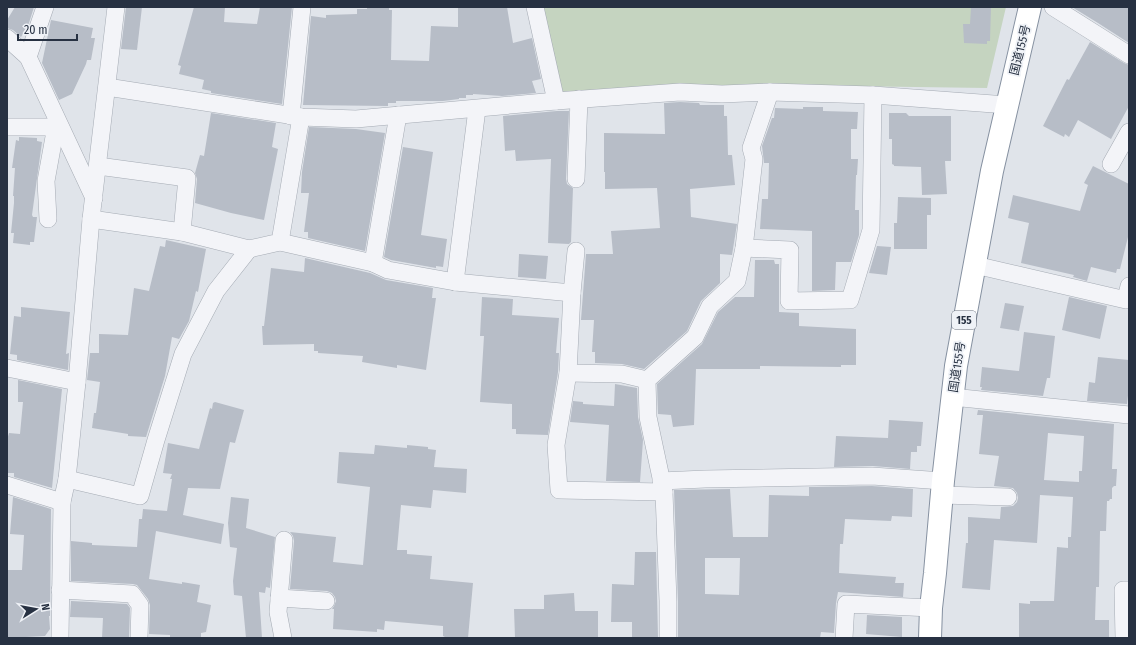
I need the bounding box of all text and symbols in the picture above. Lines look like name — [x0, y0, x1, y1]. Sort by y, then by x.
scale bar — [18, 16, 77, 42]
text: 20 m — [24, 23, 48, 37]
street label: 国道155号 — [1007, 23, 1033, 77]
road number: 155 — [952, 311, 976, 329]
street label: 国道155号 — [946, 340, 968, 394]
north arrow — [16, 589, 56, 629]
text: N — [38, 603, 52, 612]

